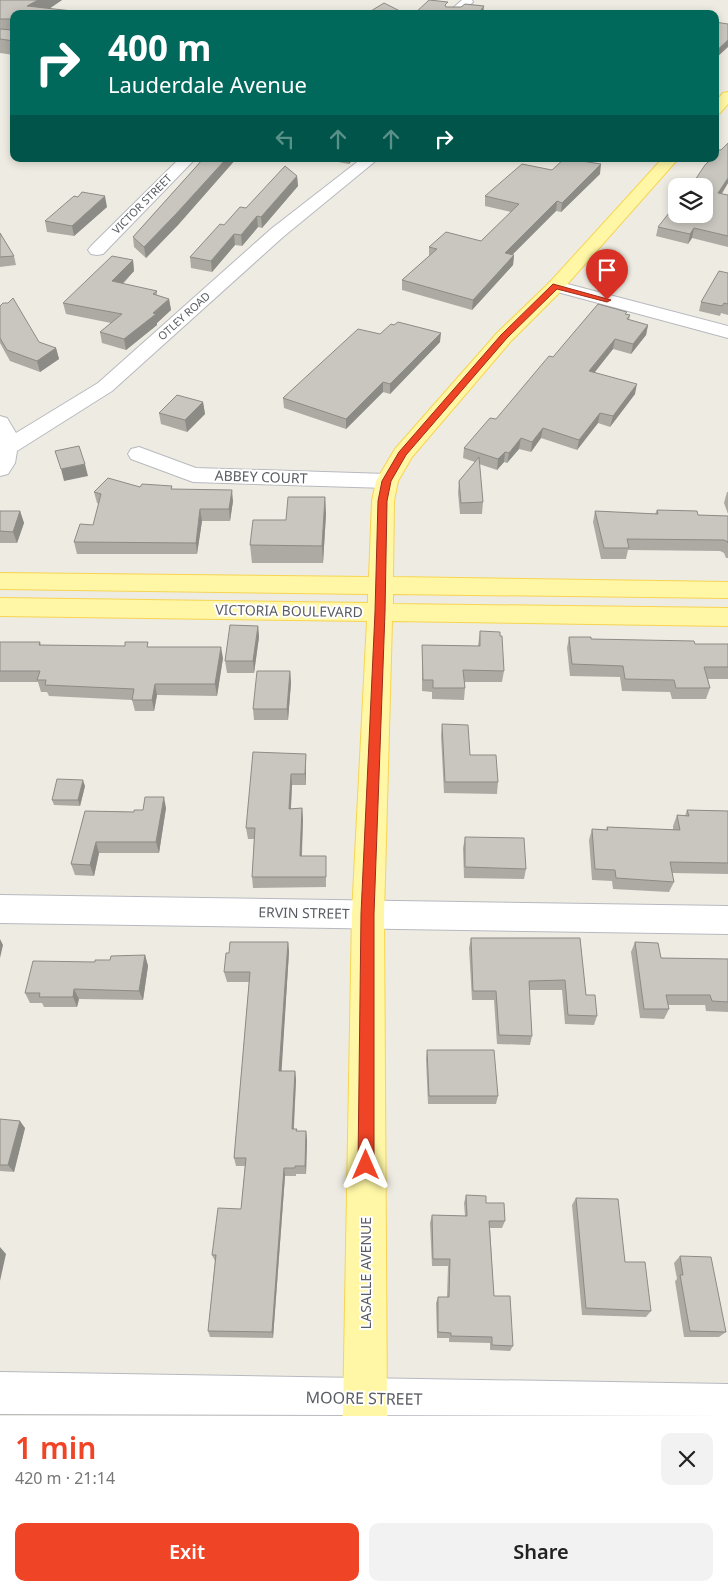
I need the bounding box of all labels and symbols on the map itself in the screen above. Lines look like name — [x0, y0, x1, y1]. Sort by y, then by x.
street label: VICTOR STREET — [108, 170, 175, 237]
pin — [586, 249, 628, 300]
street label: OTLEY ROAD — [154, 288, 213, 343]
street label: ABBEY COURT — [214, 465, 308, 488]
street label: VICTORIA BOULEVARD — [215, 600, 363, 621]
street label: ERVIN STREET — [258, 902, 350, 923]
position arrow — [339, 1138, 391, 1190]
street label: LASALLE AVENUE — [356, 1217, 375, 1329]
street label: MOORE STREET — [305, 1386, 423, 1410]

